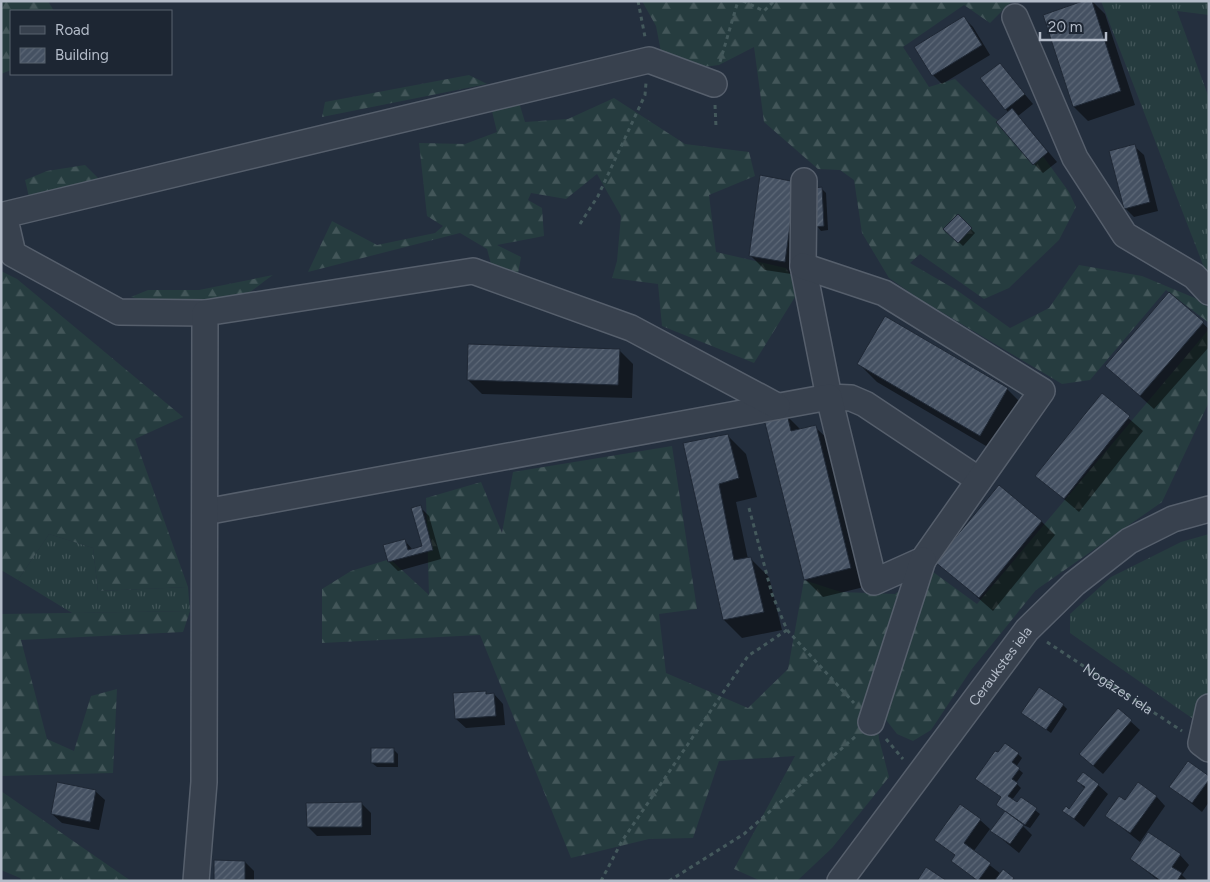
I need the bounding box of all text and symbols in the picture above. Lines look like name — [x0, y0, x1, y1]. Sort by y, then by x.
legend — [10, 10, 172, 75]
scale bar — [1040, 10, 1106, 42]
text: 20 m — [1048, 18, 1082, 36]
text: Road — [55, 21, 90, 39]
text: Building — [55, 46, 109, 64]
street label: Ceraukstes iela — [965, 623, 1036, 709]
street label: Nogāzes iela — [1080, 660, 1156, 718]

